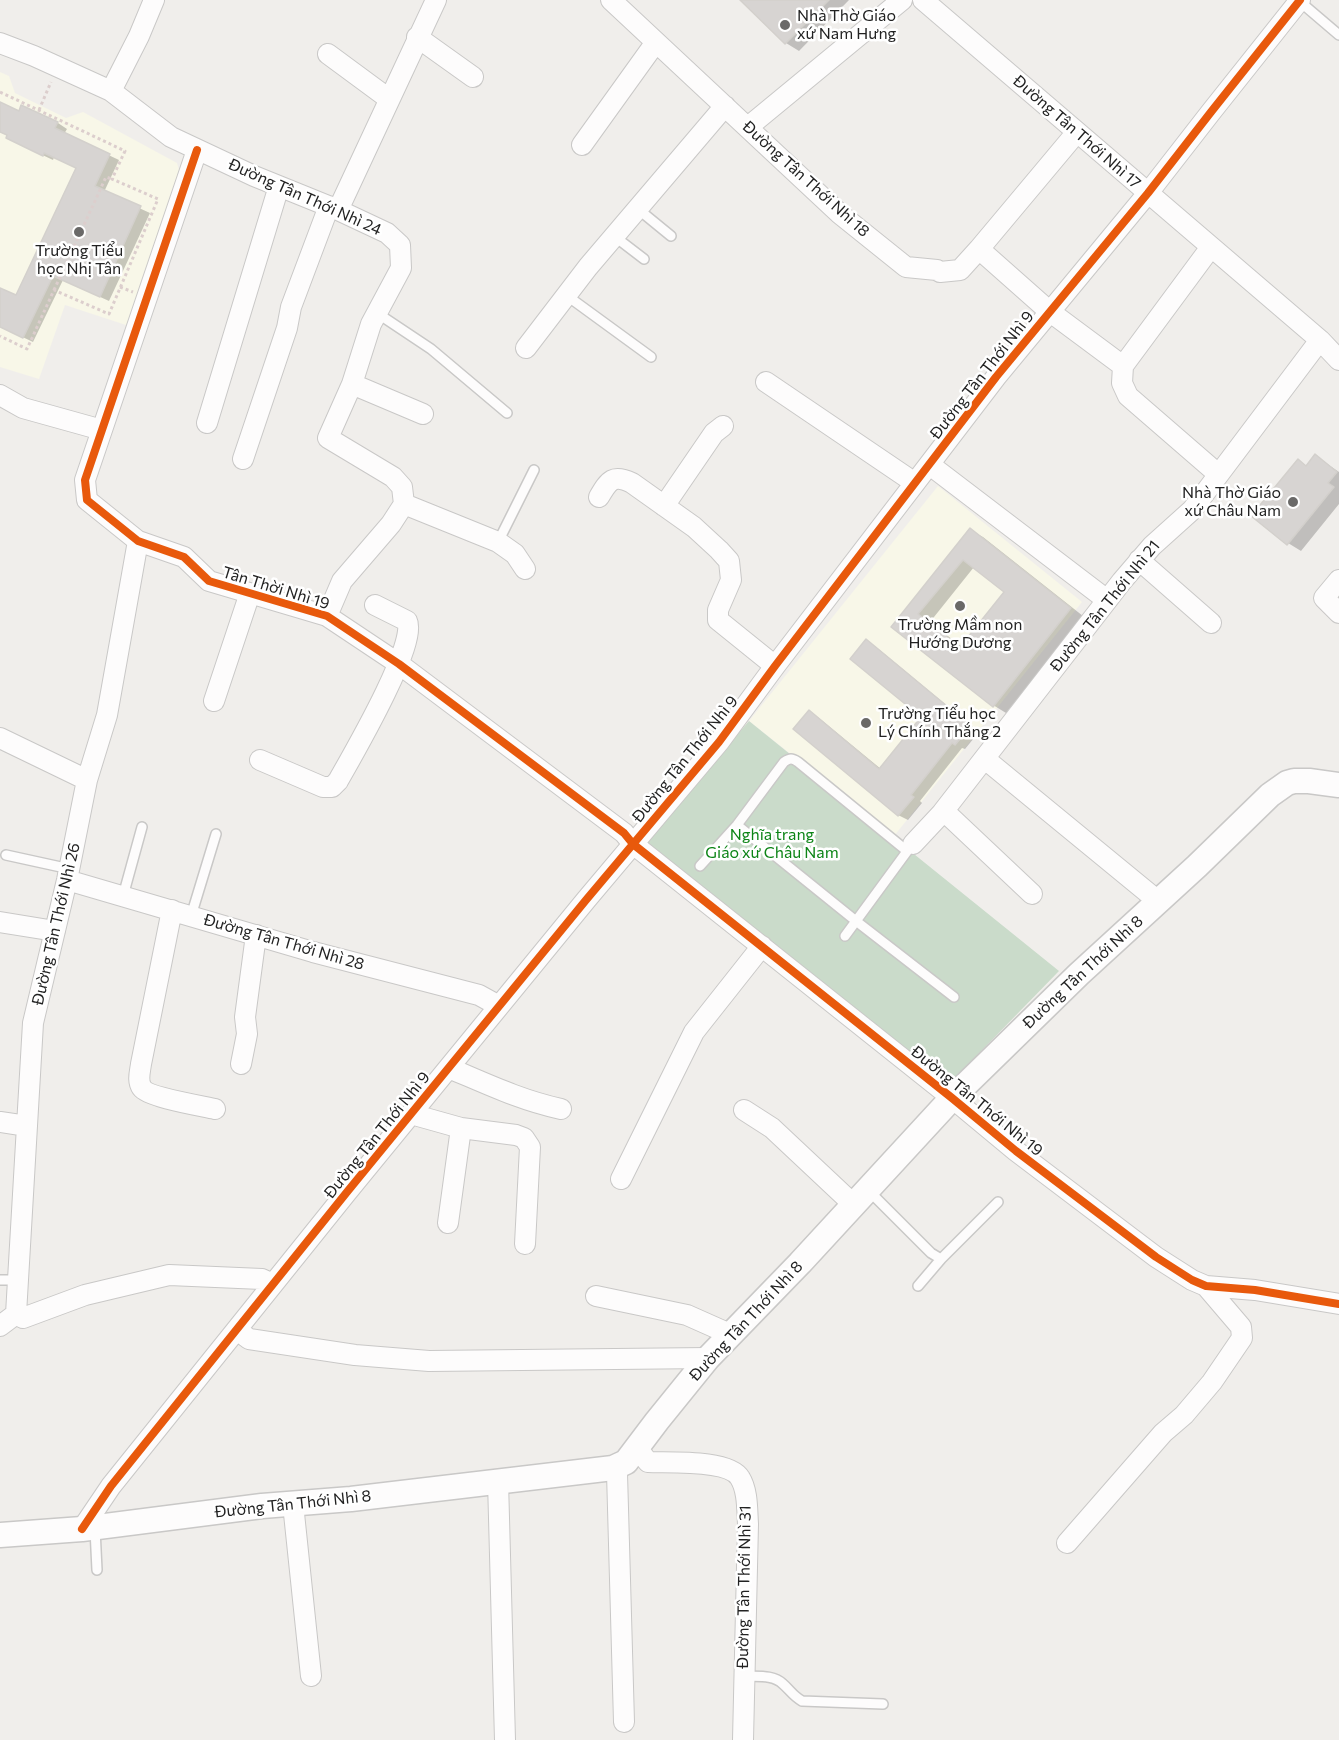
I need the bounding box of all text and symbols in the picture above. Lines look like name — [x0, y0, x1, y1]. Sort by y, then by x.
place label: Nhà Thờ Giáo xứ Nam Hưng — [797, 6, 896, 44]
marker: Nhà Thờ Giáo xứ Nam Hưng — [778, 18, 792, 32]
street label: Đường Tân Thới Nhì 17 — [1009, 71, 1145, 193]
street label: Đường Tân Thới Nhì 18 — [739, 117, 873, 241]
street label: Đường Tân Thới Nhì 24 — [225, 155, 385, 239]
marker: Trường Tiểu học Nhị Tân — [72, 225, 86, 239]
place label: Trường Tiểu học Nhị Tân — [35, 241, 123, 279]
street label: Đường Tân Thới Nhì 9 — [926, 307, 1038, 443]
place label: Nhà Thờ Giáo xứ Châu Nam — [1182, 483, 1281, 521]
marker: Nhà Thờ Giáo xứ Châu Nam — [1286, 495, 1300, 509]
street label: Đường Tân Thới Nhì 21 — [1046, 537, 1164, 675]
street label: Tân Thời Nhì 19 — [220, 563, 332, 613]
marker: Trường Mầm non Hướng Dương — [953, 599, 967, 613]
place label: Trường Mầm non Hướng Dương — [898, 615, 1022, 653]
street label: Đường Tân Thới Nhì 9 — [628, 692, 742, 826]
place label: Trường Tiểu học Lý Chính Thắng 2 — [878, 704, 1001, 742]
marker: Trường Tiểu học Lý Chính Thắng 2 — [859, 716, 873, 730]
park label: Nghĩa trang Giáo xứ Châu Nam — [705, 825, 839, 863]
street label: Đường Tân Thới Nhì 26 — [28, 841, 84, 1007]
street label: Đường Tân Thới Nhì 28 — [202, 910, 366, 974]
street label: Đường Tân Thới Nhì 8 — [1019, 911, 1147, 1033]
street label: Đường Tân Thới Nhì 19 — [907, 1042, 1047, 1160]
street label: Đường Tân Thới Nhì 9 — [320, 1068, 434, 1202]
street label: Đường Tân Thới Nhì 8 — [685, 1257, 807, 1385]
street label: Đường Tân Thới Nhì 8 — [214, 1486, 372, 1522]
street label: Đường Tân Thới Nhì 31 — [733, 1505, 755, 1669]

